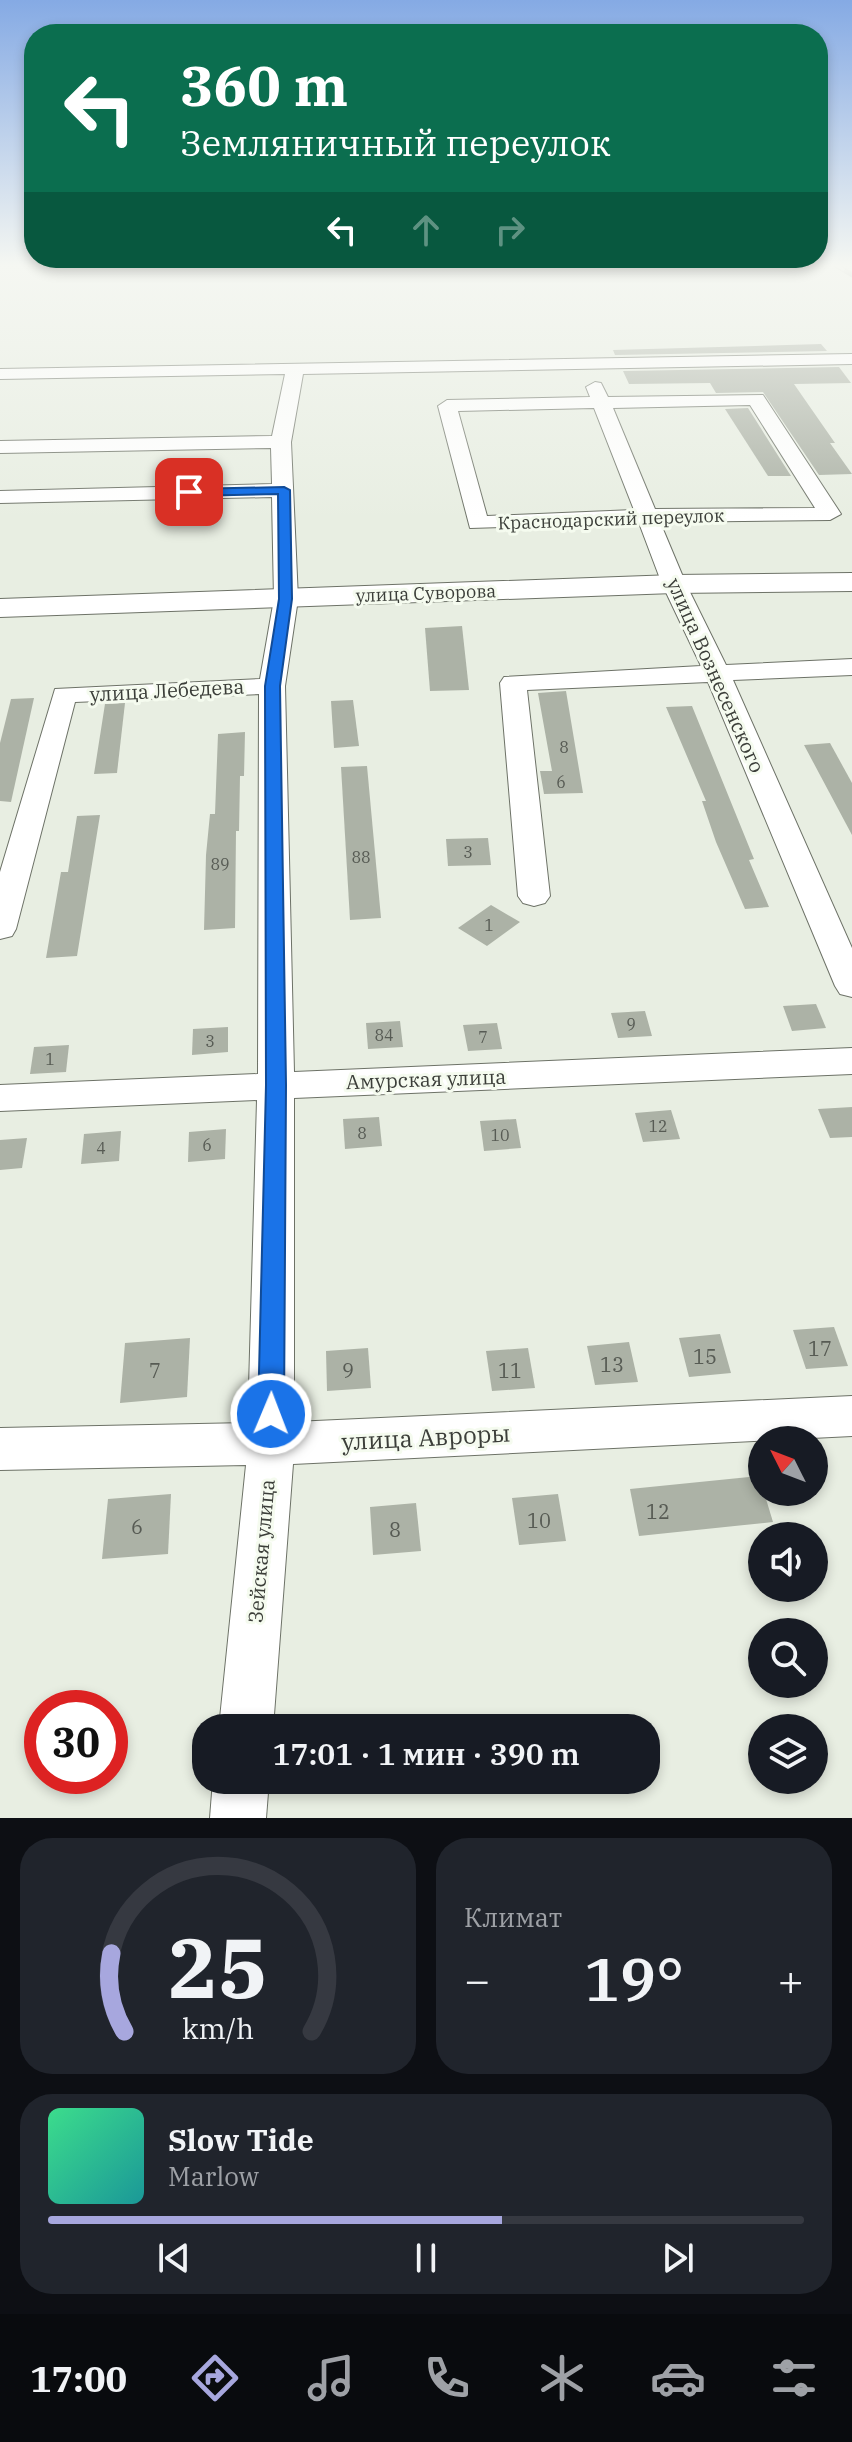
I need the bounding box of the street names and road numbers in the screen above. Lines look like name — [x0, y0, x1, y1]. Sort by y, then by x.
street label: Краснодарский переулок — [497, 504, 725, 534]
street label: улица Вознесенского — [661, 573, 771, 777]
street label: улица Суворова — [355, 579, 497, 607]
street label: улица Лебедева — [89, 672, 245, 708]
street label: Амурская улица — [345, 1063, 507, 1095]
street label: улица Авроры — [341, 1417, 511, 1457]
street label: Зейская улица — [241, 1478, 281, 1624]

